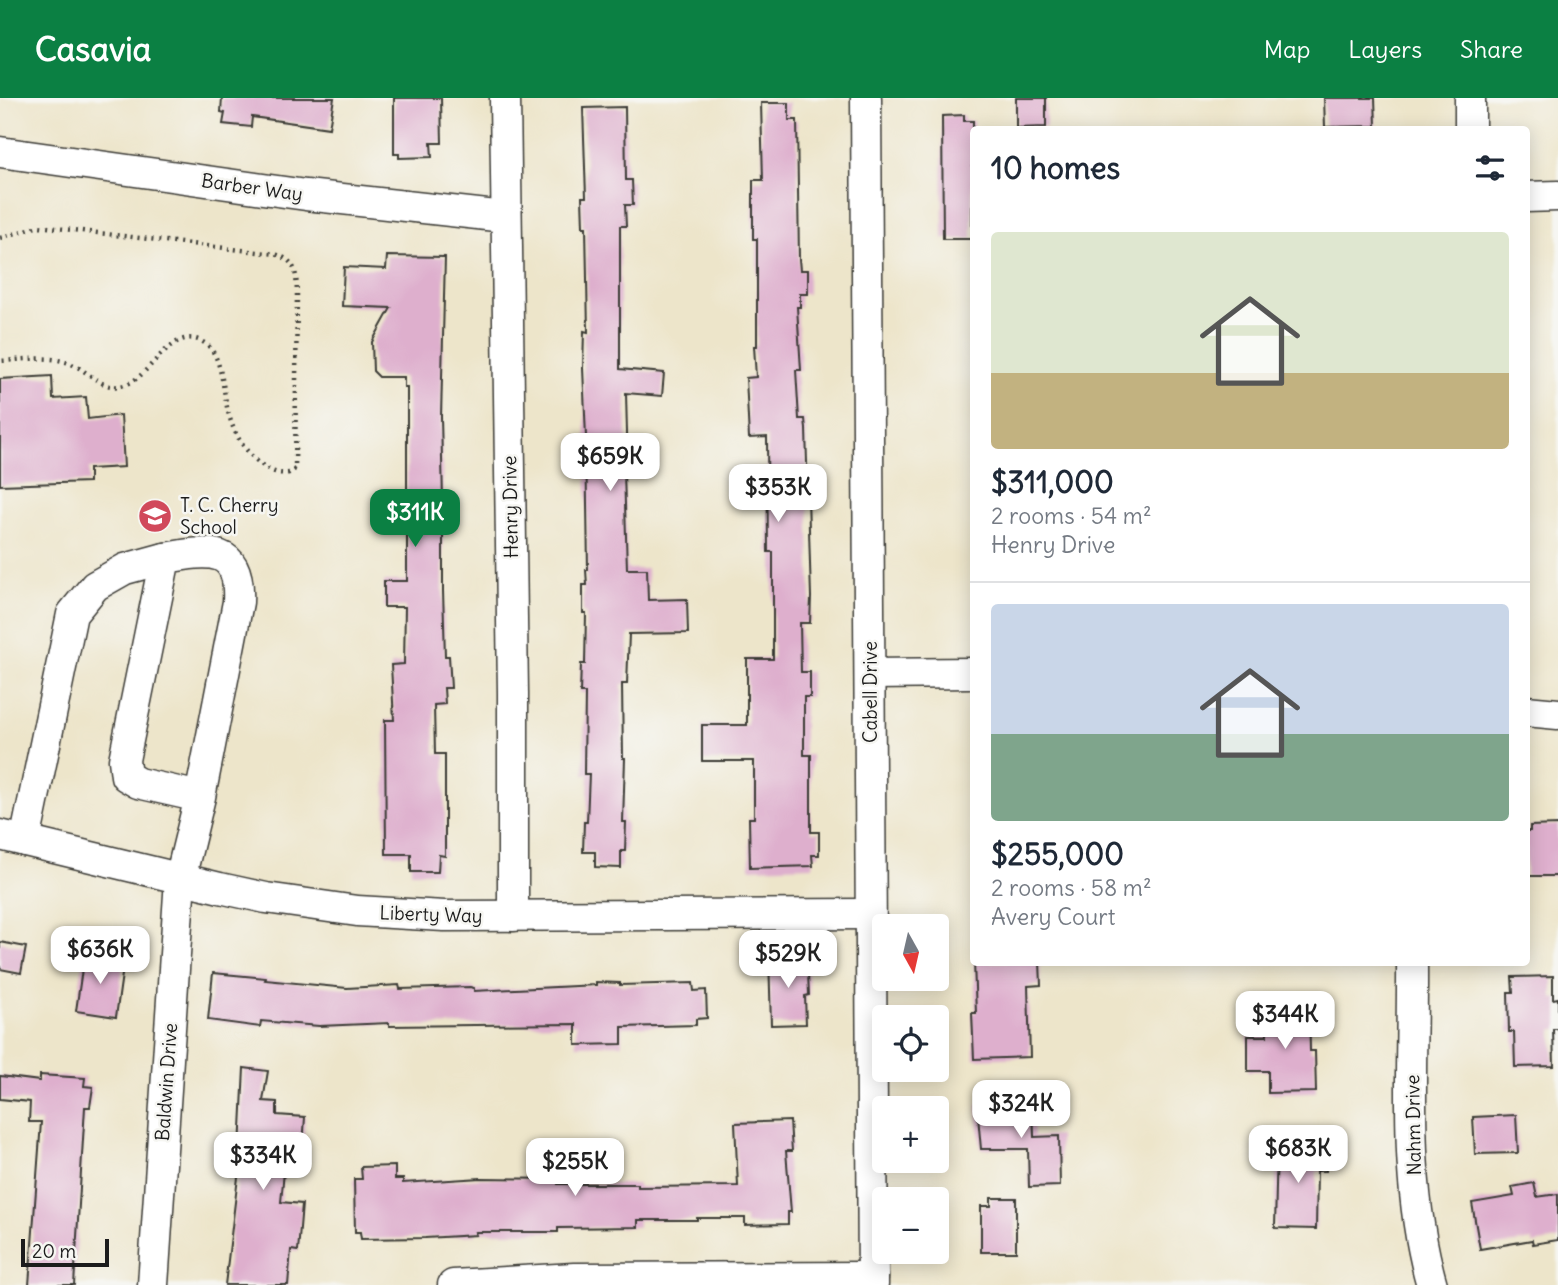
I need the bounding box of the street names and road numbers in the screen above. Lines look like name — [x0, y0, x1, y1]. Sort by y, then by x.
street label: Barber Way — [200, 168, 304, 206]
street label: Henry Drive — [497, 455, 523, 559]
street label: Cabell Drive — [858, 641, 882, 743]
street label: Liberty Way — [379, 900, 483, 928]
street label: Baldwin Drive — [150, 1022, 182, 1142]
street label: Nahm Drive — [1400, 1074, 1426, 1176]

